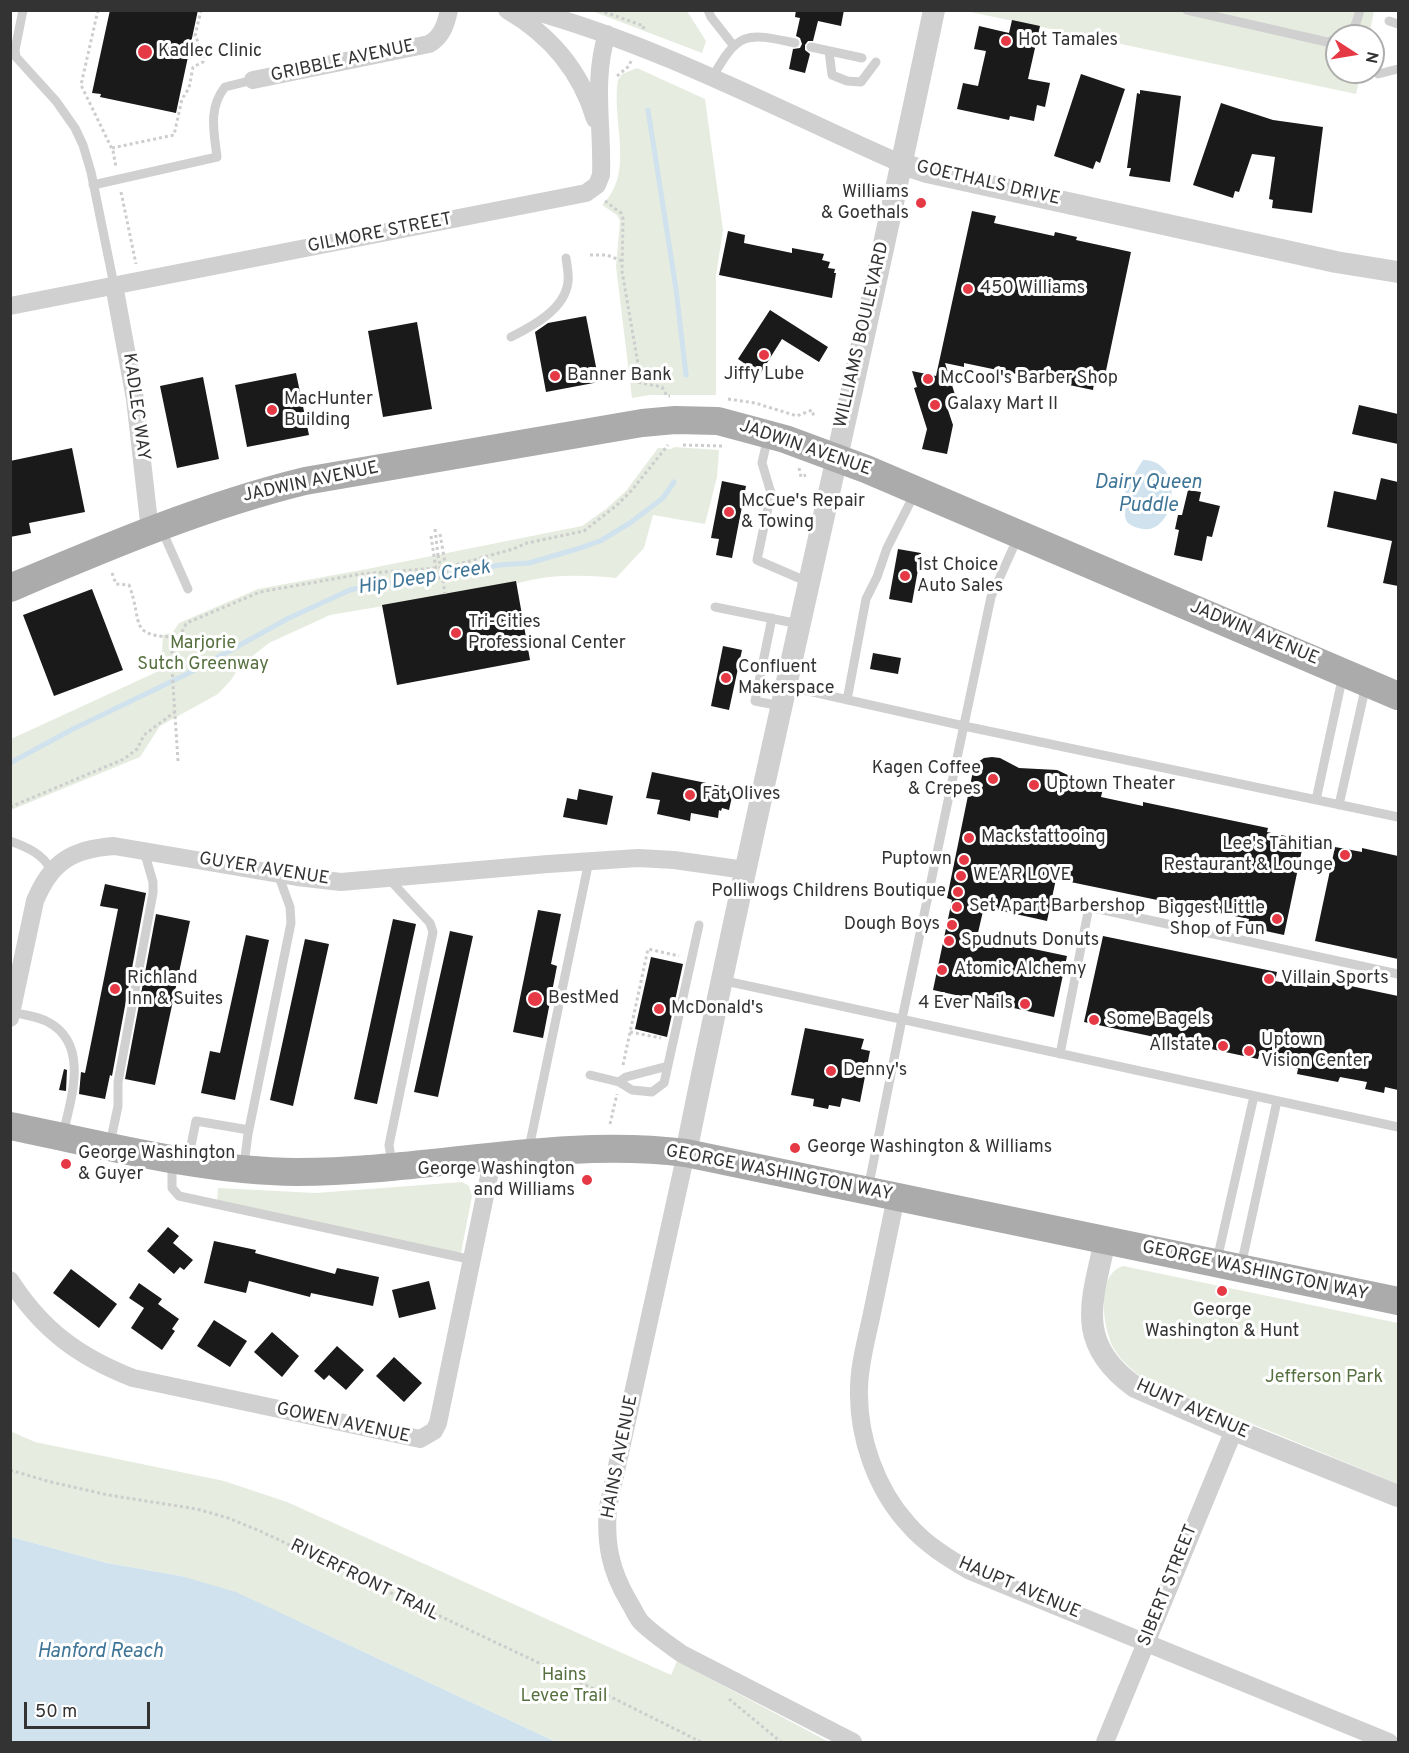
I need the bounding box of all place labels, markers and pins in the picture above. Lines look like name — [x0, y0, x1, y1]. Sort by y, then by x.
place label: Hot Tamales — [1018, 30, 1118, 52]
marker: Hot Tamales — [999, 34, 1013, 48]
place label: Kadlec Clinic — [158, 41, 262, 63]
marker: Kadlec Clinic — [136, 43, 154, 61]
place label: Williams & Goethals — [821, 182, 909, 224]
marker: Williams & Goethals — [914, 196, 928, 210]
place label: 450 Williams — [980, 278, 1085, 300]
marker: 450 Williams — [961, 282, 975, 296]
marker: Jiffy Lube — [757, 348, 771, 362]
place label: Jiffy Lube — [724, 364, 804, 386]
place label: Banner Bank — [567, 365, 672, 387]
place label: McCool's Barber Shop — [940, 368, 1118, 390]
marker: Banner Bank — [548, 369, 562, 383]
marker: McCool's Barber Shop — [921, 372, 935, 386]
place label: MacHunter Building — [284, 389, 373, 432]
place label: Galaxy Mart II — [947, 394, 1058, 416]
marker: Galaxy Mart II — [928, 398, 942, 412]
marker: MacHunter Building — [265, 403, 279, 417]
place label: McCue's Repair & Towing — [741, 491, 865, 534]
marker: McCue's Repair & Towing — [722, 505, 736, 519]
place label: 1st Choice Auto Sales — [917, 555, 1003, 598]
marker: 1st Choice Auto Sales — [898, 569, 912, 583]
place label: Tri-Cities Professional Center — [468, 612, 626, 654]
marker: Tri-Cities Professional Center — [449, 626, 463, 640]
place label: Confluent Makerspace — [738, 657, 835, 700]
marker: Confluent Makerspace — [719, 671, 733, 685]
place label: Kagen Coffee & Crepes — [872, 758, 981, 800]
marker: Kagen Coffee & Crepes — [986, 772, 1000, 786]
place label: Uptown Theater — [1046, 774, 1175, 796]
marker: Uptown Theater — [1027, 778, 1041, 792]
place label: Fat Olives — [702, 784, 780, 806]
marker: Fat Olives — [683, 788, 697, 802]
place label: Mackstattooing — [981, 827, 1106, 849]
marker: Mackstattooing — [962, 831, 976, 845]
place label: Lee's Tahitian Restaurant & Lounge — [1163, 834, 1333, 876]
marker: Lee's Tahitian Restaurant & Lounge — [1338, 848, 1352, 862]
place label: Puptown — [881, 849, 952, 871]
marker: Puptown — [957, 853, 971, 867]
place label: WEAR LOVE — [973, 865, 1071, 887]
marker: WEAR LOVE — [954, 869, 968, 883]
place label: Polliwogs Childrens Boutique — [711, 881, 946, 903]
marker: Polliwogs Childrens Boutique — [951, 885, 965, 899]
place label: Set Apart Barbershop — [969, 896, 1145, 918]
place label: Biggest Little Shop of Fun — [1158, 898, 1265, 940]
marker: Set Apart Barbershop — [950, 900, 964, 914]
marker: Biggest Little Shop of Fun — [1270, 912, 1284, 926]
place label: Dough Boys — [844, 914, 940, 936]
marker: Dough Boys — [945, 918, 959, 932]
place label: Spudnuts Donuts — [961, 930, 1099, 952]
marker: Spudnuts Donuts — [942, 934, 956, 948]
place label: Atomic Alchemy — [954, 959, 1087, 981]
marker: Atomic Alchemy — [935, 963, 949, 977]
place label: Richland Inn & Suites — [127, 968, 223, 1010]
place label: Villain Sports — [1281, 968, 1389, 990]
marker: Villain Sports — [1262, 972, 1276, 986]
marker: Richland Inn & Suites — [108, 982, 122, 996]
place label: BestMed — [548, 988, 619, 1010]
marker: BestMed — [526, 990, 544, 1008]
place label: 4 Ever Nails — [918, 993, 1013, 1015]
marker: 4 Ever Nails — [1018, 997, 1032, 1011]
place label: McDonald's — [671, 998, 763, 1020]
marker: McDonald's — [652, 1002, 666, 1016]
place label: Some Bagels — [1106, 1009, 1210, 1031]
marker: Some Bagels — [1087, 1013, 1101, 1027]
place label: Uptown Vision Center — [1261, 1030, 1370, 1072]
place label: Allstate — [1149, 1035, 1211, 1057]
marker: Allstate — [1216, 1039, 1230, 1053]
marker: Uptown Vision Center — [1242, 1044, 1256, 1058]
place label: Denny's — [843, 1060, 907, 1082]
marker: Denny's — [824, 1064, 838, 1078]
place label: George Washington & Williams — [807, 1137, 1052, 1159]
marker: George Washington & Williams — [788, 1141, 802, 1155]
place label: George Washington & Guyer — [78, 1143, 235, 1186]
marker: George Washington & Guyer — [59, 1157, 73, 1171]
place label: George Washington and Williams — [418, 1159, 575, 1202]
marker: George Washington and Williams — [580, 1173, 594, 1187]
marker: George Washington & Hunt — [1215, 1284, 1229, 1298]
place label: George Washington & Hunt — [1145, 1300, 1299, 1342]

